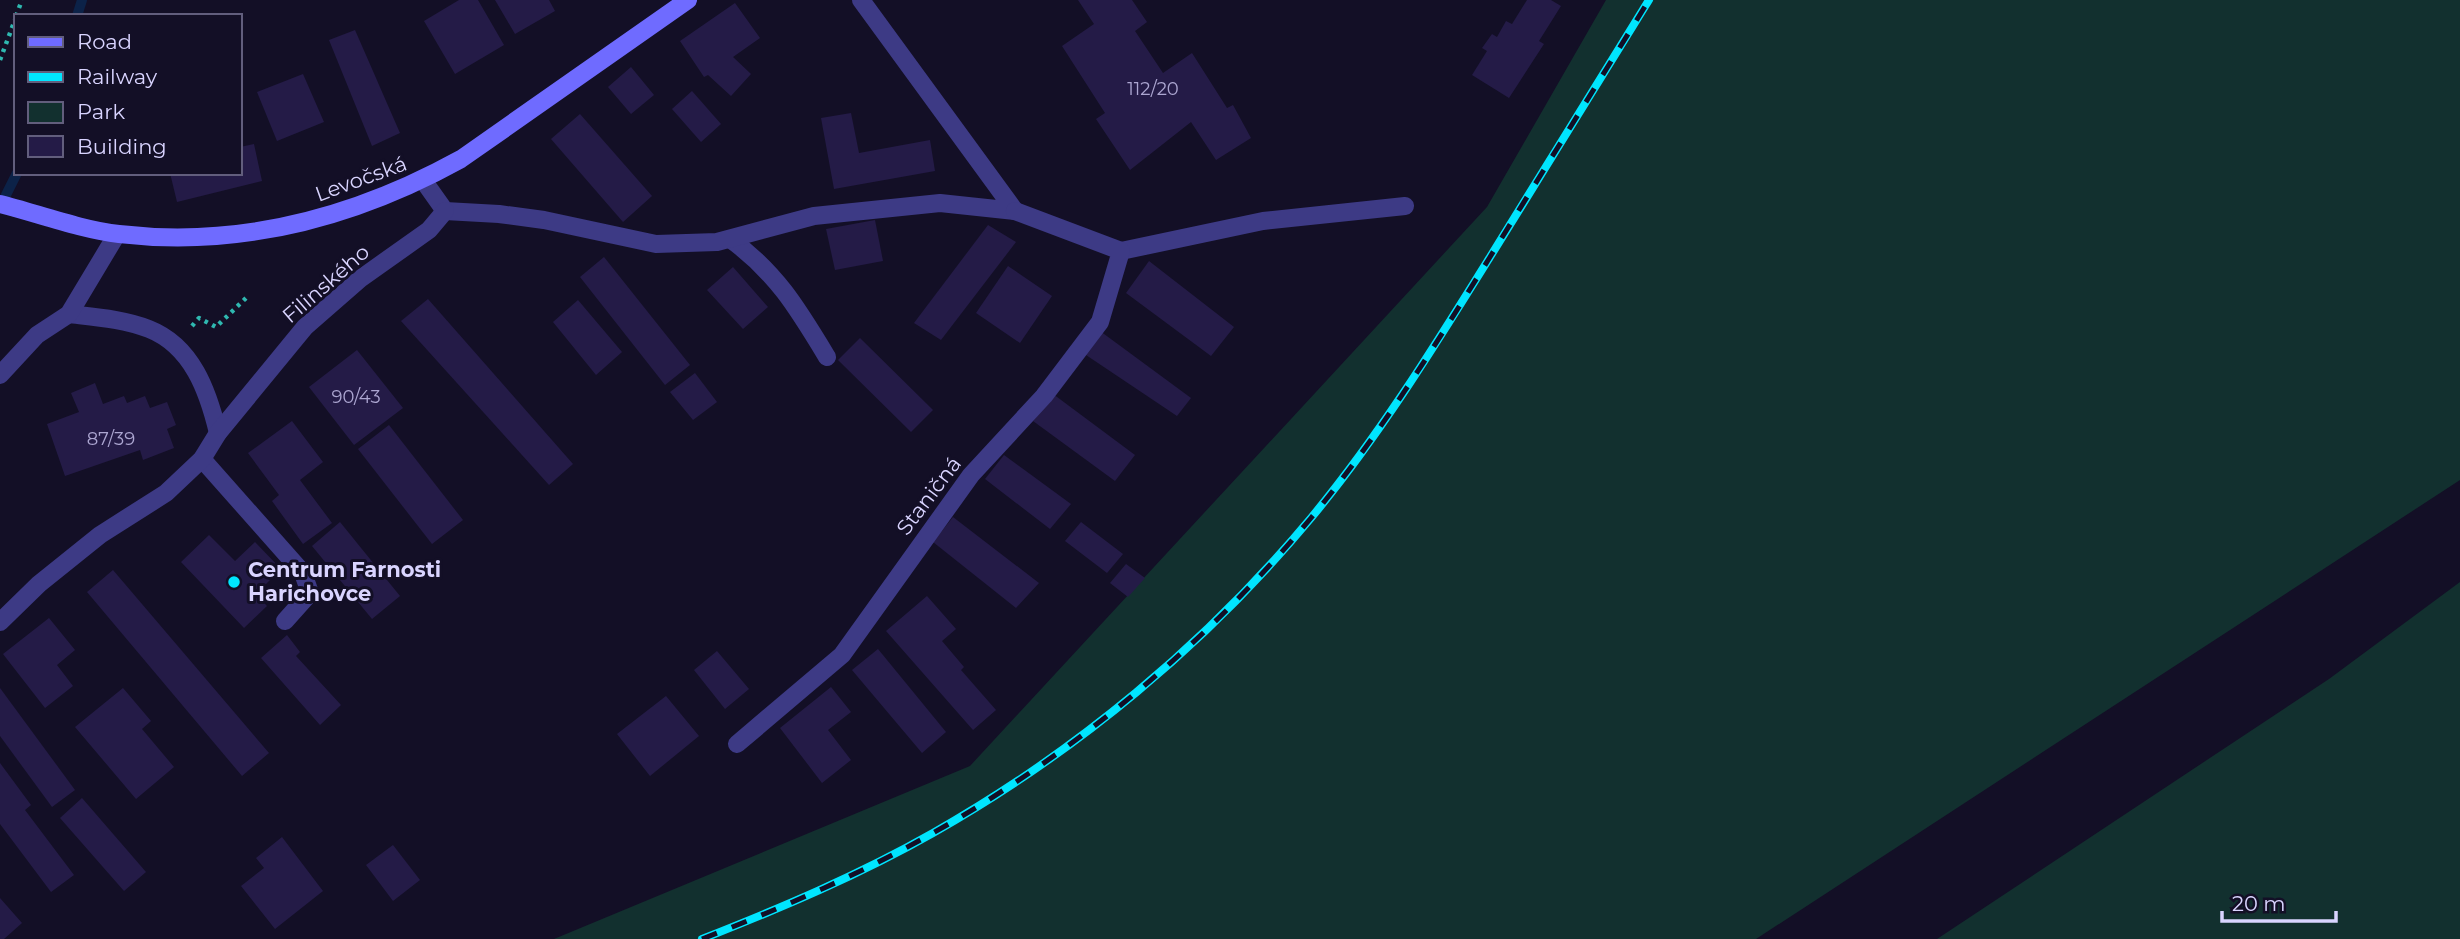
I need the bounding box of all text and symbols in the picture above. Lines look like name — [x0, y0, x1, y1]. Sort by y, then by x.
legend — [14, 14, 242, 175]
text: Road — [77, 29, 132, 54]
text: Railway — [77, 64, 158, 89]
house number: 112/20 — [1127, 78, 1179, 100]
text: Park — [77, 99, 125, 124]
text: Building — [77, 134, 167, 159]
street label: Levočská — [312, 150, 410, 207]
street label: Filinského — [277, 239, 374, 328]
house number: 90/43 — [331, 386, 381, 408]
house number: 87/39 — [87, 428, 135, 450]
street label: Staničná — [891, 452, 966, 540]
place label: Centrum Farnosti Harichovce — [248, 557, 441, 606]
marker: Centrum Farnosti Harichovce — [226, 574, 242, 590]
scale bar — [2222, 880, 2336, 924]
text: 20 m — [2232, 891, 2286, 916]

